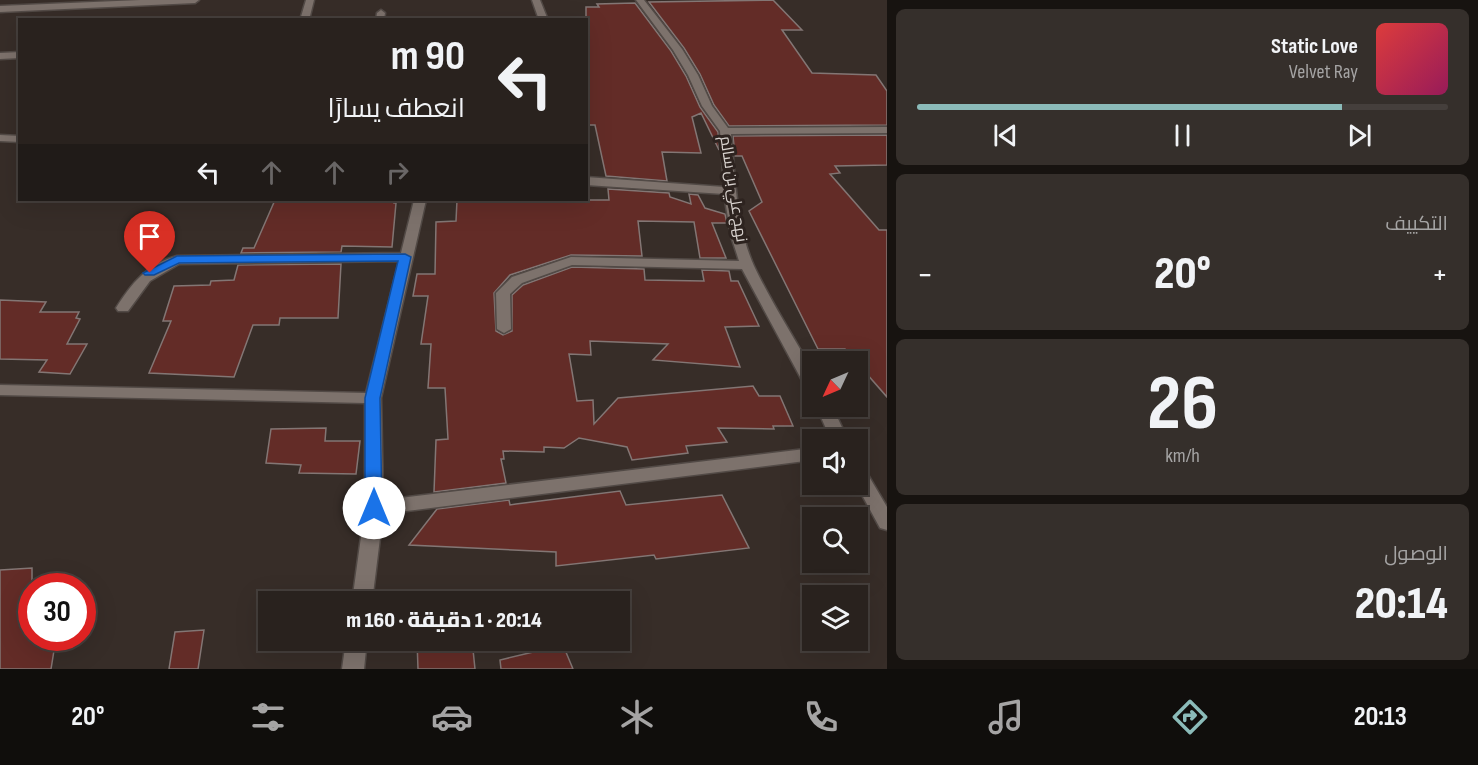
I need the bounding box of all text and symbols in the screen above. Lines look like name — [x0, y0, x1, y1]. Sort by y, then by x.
text: 90 m — [391, 31, 465, 82]
text: Static Love — [1271, 33, 1358, 60]
icon: left — [486, 42, 564, 120]
text: Velvet Ray — [1289, 60, 1358, 84]
text: انعطف يسارًا — [328, 93, 465, 125]
icon: previous — [989, 119, 1022, 152]
icon: pause — [1166, 119, 1199, 152]
icon: next — [1343, 119, 1376, 152]
street label: نهج علي بن سالم — [712, 135, 751, 244]
icon: left — [192, 156, 225, 189]
icon: ahead — [255, 156, 288, 189]
icon: ahead — [318, 156, 351, 189]
icon: right — [381, 156, 414, 189]
pin — [124, 211, 175, 273]
text: التكييف — [1385, 212, 1448, 236]
icon: arrive — [133, 220, 166, 253]
text: 20° — [1154, 247, 1211, 302]
text: − — [917, 255, 933, 295]
text: + — [1432, 255, 1448, 295]
north arrow — [802, 351, 868, 417]
map controls — [802, 351, 868, 651]
text: 26 — [1147, 358, 1218, 451]
button: sound — [802, 429, 868, 495]
text: km/h — [1165, 444, 1200, 468]
position arrow — [342, 476, 406, 540]
button: search — [802, 507, 868, 573]
text: الوصول — [1384, 542, 1448, 566]
speed limit sign: 30 — [18, 573, 96, 651]
text: 20:14 — [1355, 577, 1448, 632]
button: layers — [802, 585, 868, 651]
text: 20:14 · 1 دقيقة · 160 m — [346, 607, 542, 634]
icon: filters — [247, 696, 289, 738]
icon: car — [431, 696, 473, 738]
icon: climate — [616, 696, 658, 738]
icon: phone — [800, 696, 842, 738]
icon: music — [985, 696, 1027, 738]
icon: directions — [1169, 696, 1211, 738]
text: 20° — [71, 701, 104, 733]
text: 20:13 — [1354, 701, 1407, 733]

